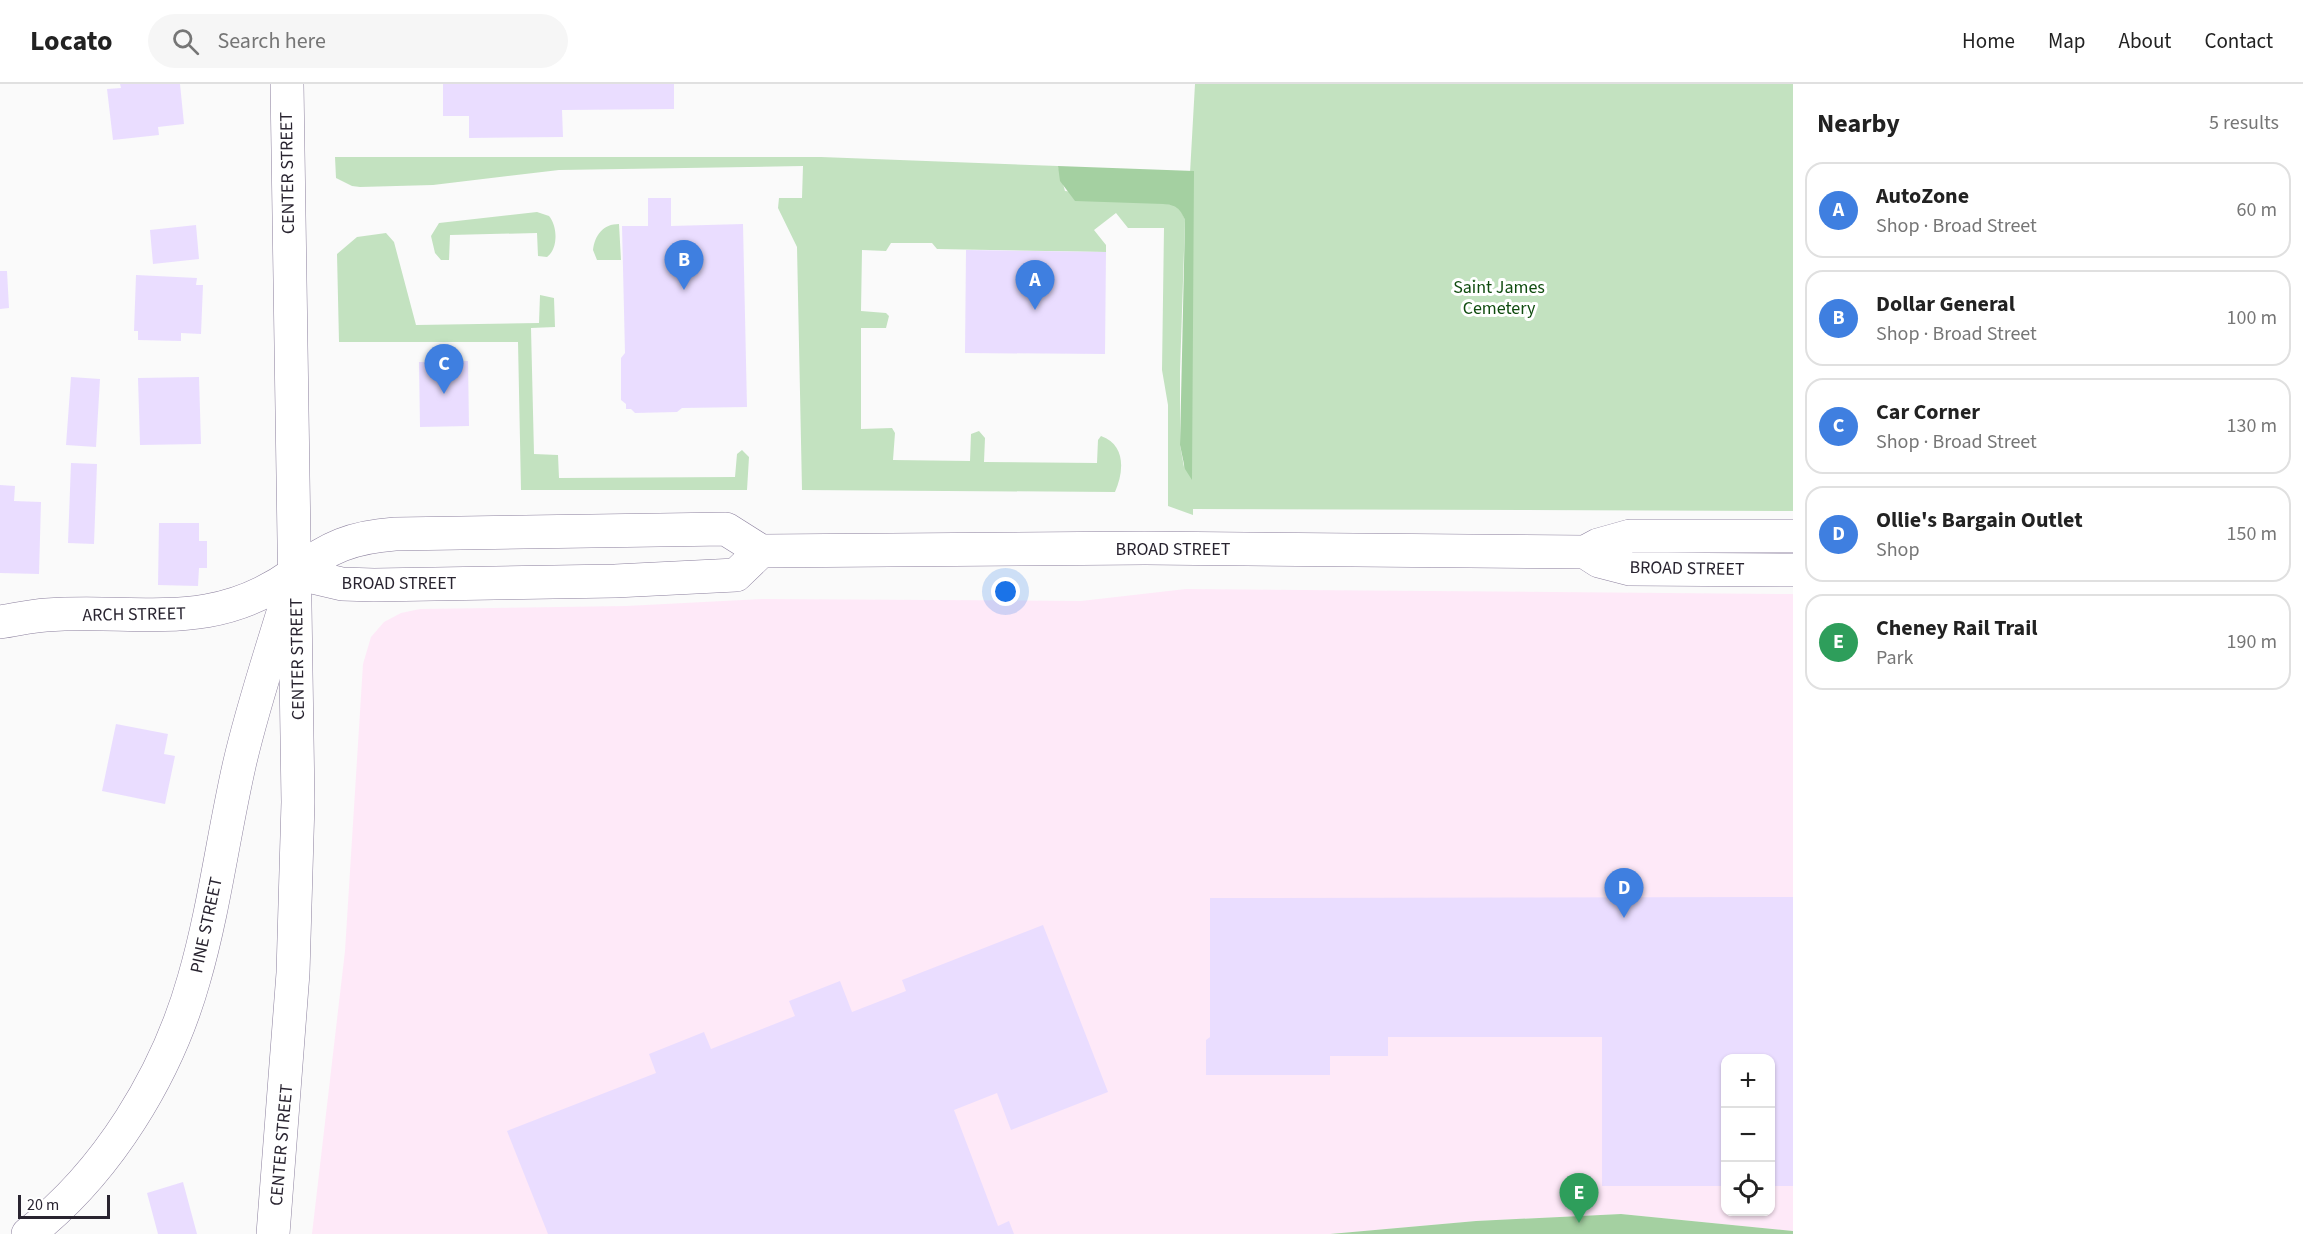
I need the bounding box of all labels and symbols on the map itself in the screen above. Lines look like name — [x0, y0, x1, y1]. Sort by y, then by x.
street label: CENTER STREET — [274, 111, 301, 234]
pin: B — [664, 240, 704, 290]
pin: A — [1016, 260, 1054, 310]
park label: Saint James Cemetery — [1453, 275, 1545, 321]
pin: C — [424, 344, 464, 394]
street label: BROAD STREET — [1116, 537, 1231, 562]
street label: BROAD STREET — [1629, 555, 1745, 582]
street label: BROAD STREET — [342, 571, 457, 596]
your location — [991, 577, 1020, 606]
street label: CENTER STREET — [284, 597, 311, 720]
street label: ARCH STREET — [82, 601, 186, 628]
pin: D — [1604, 868, 1644, 918]
street label: PINE STREET — [184, 875, 229, 975]
street label: CENTER STREET — [264, 1083, 299, 1207]
pin: E — [1560, 1174, 1598, 1223]
scale bar — [18, 1192, 110, 1220]

